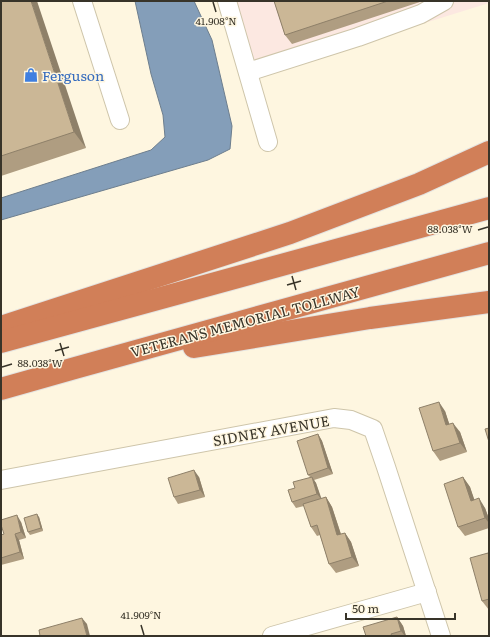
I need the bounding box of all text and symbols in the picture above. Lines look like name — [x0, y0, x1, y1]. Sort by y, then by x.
text: 41.908°N — [195, 13, 237, 28]
place label: Ferguson — [42, 65, 104, 85]
shop icon: Ferguson — [23, 67, 39, 83]
text: 88.038°W — [427, 221, 473, 236]
street label: VETERANS MEMORIAL TOLLWAY — [128, 281, 362, 361]
text: 88.038°W — [17, 355, 63, 370]
street label: SIDNEY AVENUE — [211, 410, 331, 450]
scale bar — [346, 595, 455, 621]
text: 50 m — [352, 599, 379, 617]
text: 41.909°N — [121, 607, 161, 622]

